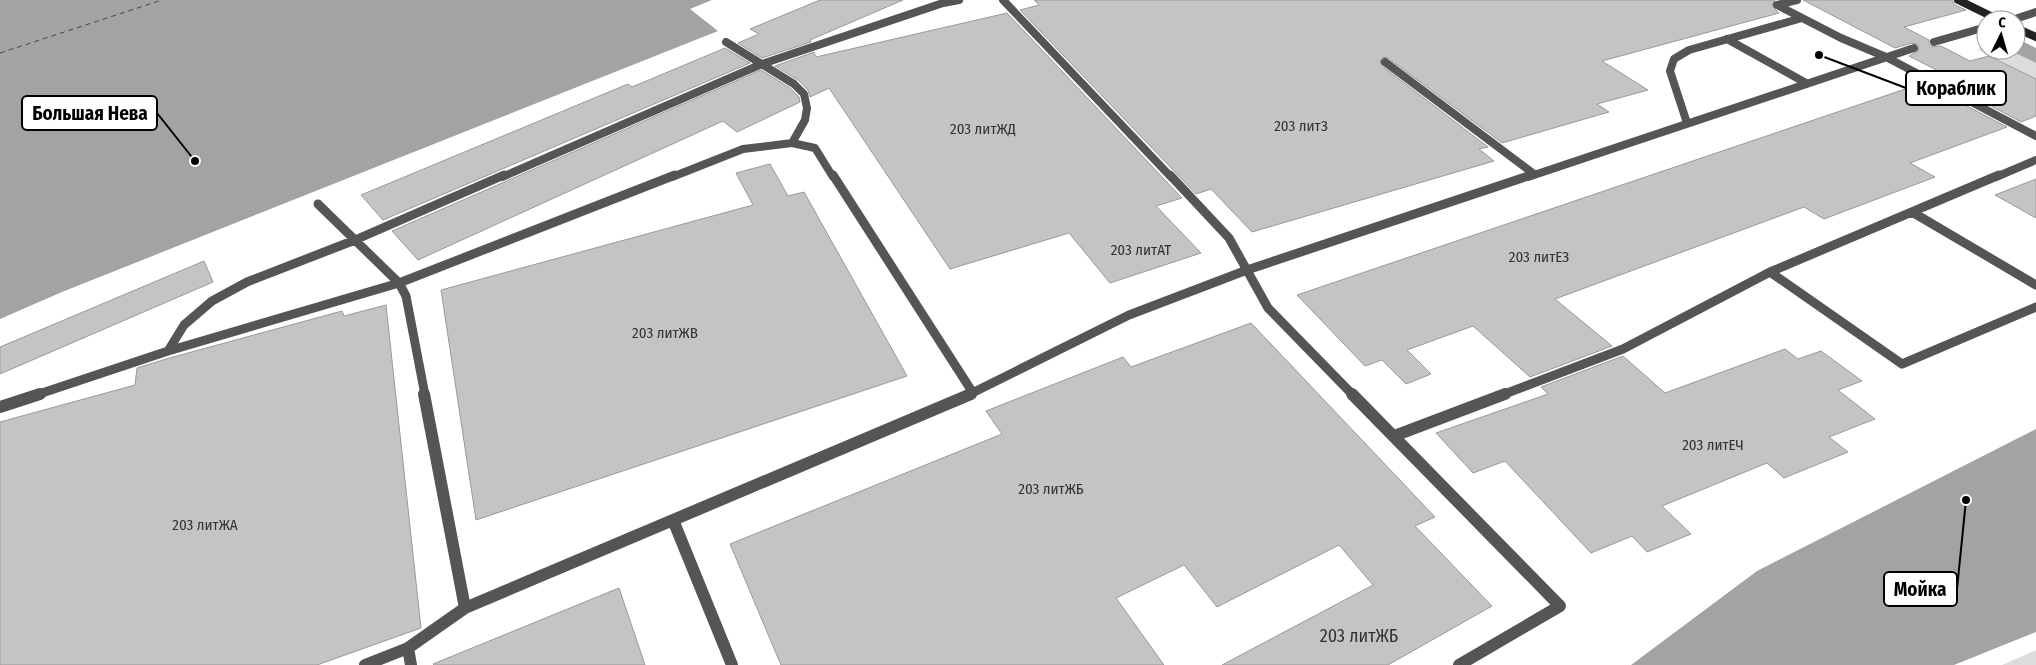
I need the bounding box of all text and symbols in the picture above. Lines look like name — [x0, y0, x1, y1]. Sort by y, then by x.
north arrow — [1976, 10, 2026, 60]
text: С — [1998, 14, 2007, 31]
callout: Кораблик — [1906, 71, 2006, 105]
text: Кораблик — [1916, 77, 1996, 100]
callout: Большая Нева — [22, 96, 157, 130]
text: Большая Нева — [32, 102, 148, 125]
house number: 203 литЗ — [1274, 117, 1328, 135]
house number: 203 литЖД — [950, 120, 1016, 138]
house number: 203 литАТ — [1111, 241, 1171, 259]
house number: 203 литЕЗ — [1509, 248, 1569, 266]
house number: 203 литЖВ — [632, 324, 698, 342]
house number: 203 литЕЧ — [1682, 436, 1744, 454]
house number: 203 литЖБ — [1018, 480, 1084, 498]
house number: 203 литЖА — [172, 516, 238, 534]
callout: Мойка — [1884, 572, 1957, 606]
text: Мойка — [1894, 578, 1946, 601]
house number: 203 литЖБ — [1320, 625, 1398, 647]

